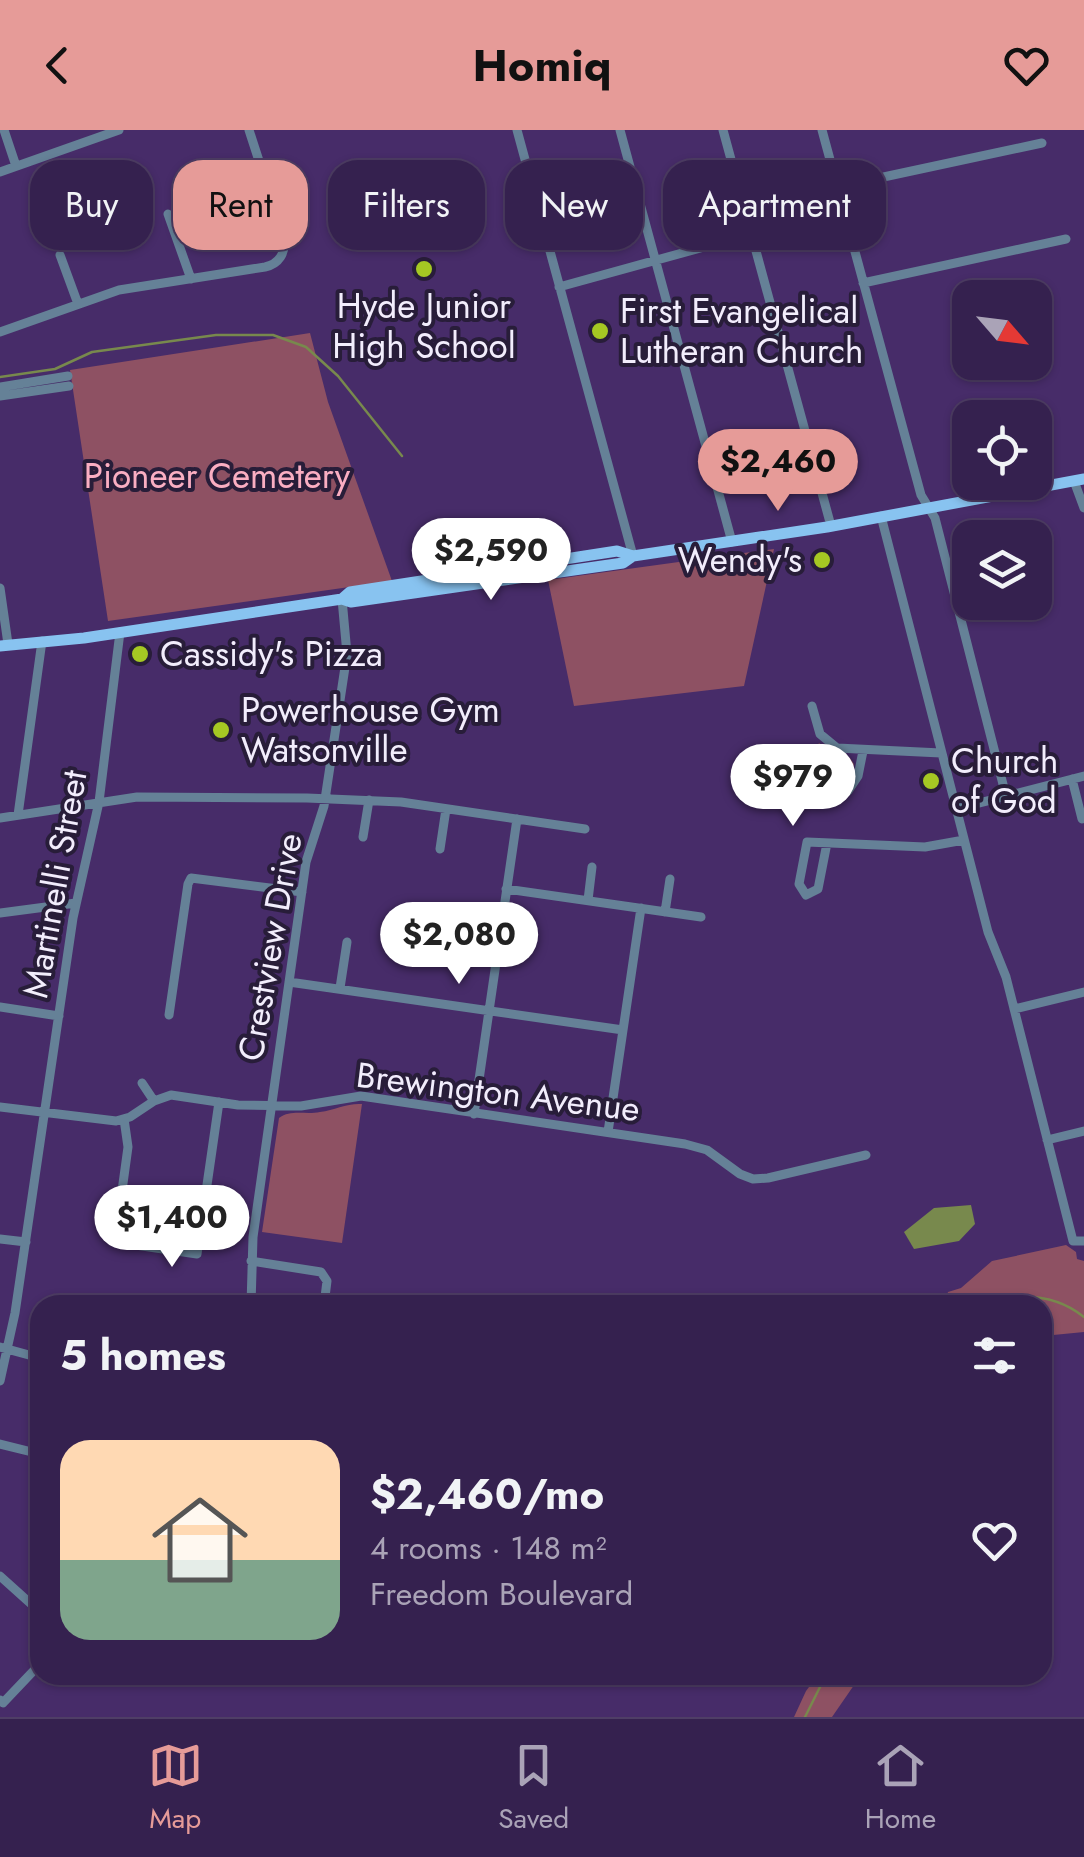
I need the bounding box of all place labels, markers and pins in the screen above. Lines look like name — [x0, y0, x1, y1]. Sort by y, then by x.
marker: Hyde Junior High School — [413, 258, 435, 280]
place label: Hyde Junior High School — [332, 281, 516, 371]
place label: First Evangelical Lutheran Church — [620, 286, 863, 376]
marker: First Evangelical Lutheran Church — [589, 320, 611, 342]
pin: $2,460 — [697, 429, 859, 514]
pin: $2,590 — [410, 518, 572, 603]
place label: Wendy's — [678, 535, 802, 585]
marker: Wendy's — [811, 549, 833, 571]
place label: Cassidy's Pizza — [160, 629, 383, 679]
marker: Cassidy's Pizza — [129, 643, 151, 665]
place label: Powerhouse Gym Watsonville — [241, 685, 500, 775]
marker: Powerhouse Gym Watsonville — [210, 719, 232, 741]
place label: Church of God — [951, 736, 1058, 826]
pin: $979 — [734, 744, 852, 829]
marker: Church of God — [920, 770, 942, 792]
pin: $2,080 — [378, 902, 540, 987]
pin: $1,400 — [91, 1185, 253, 1270]

